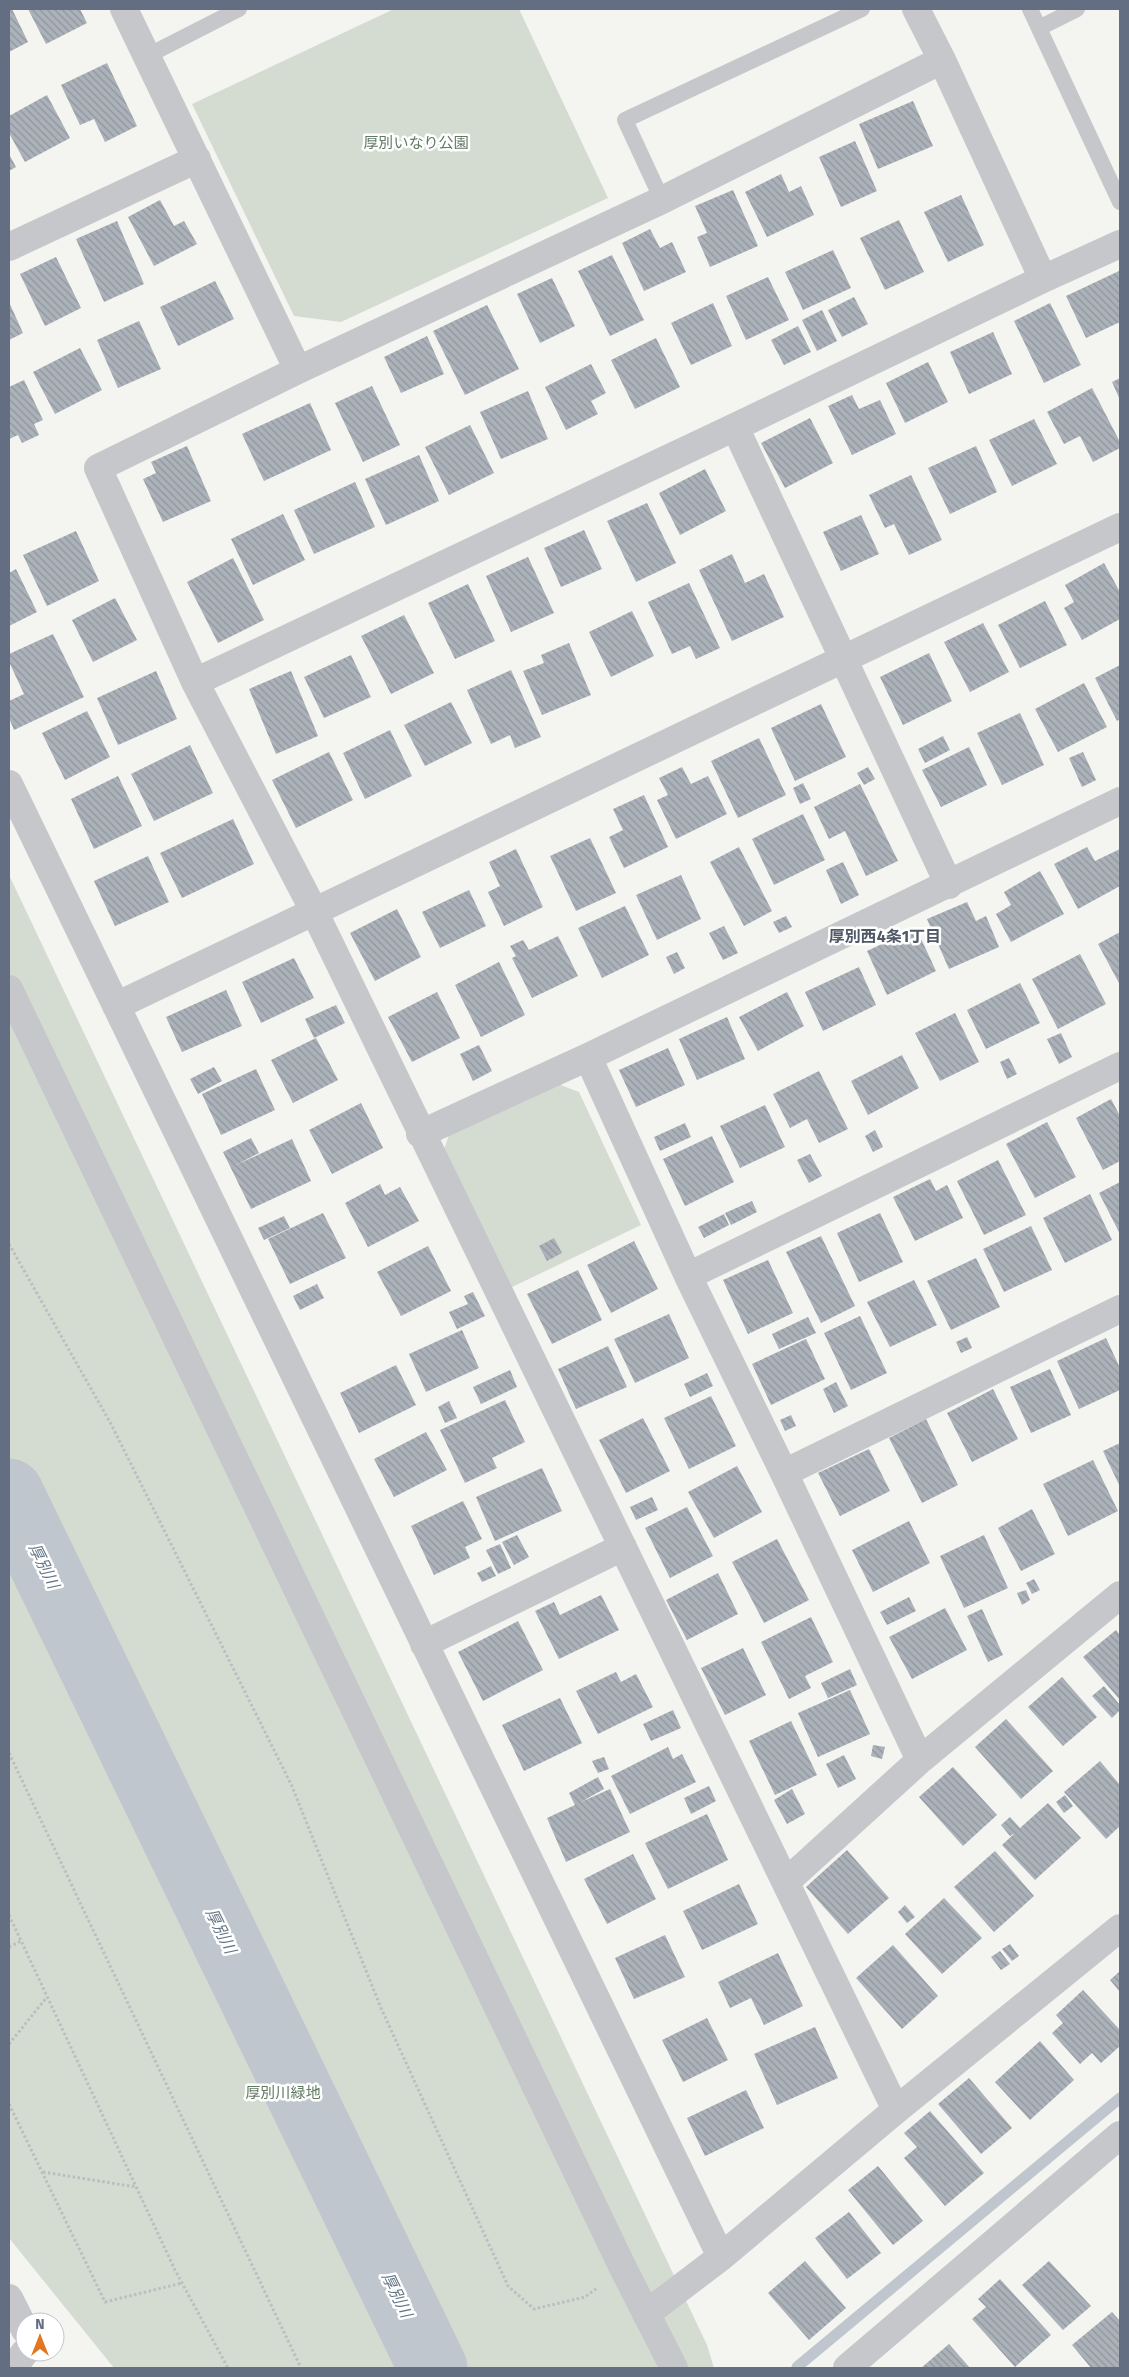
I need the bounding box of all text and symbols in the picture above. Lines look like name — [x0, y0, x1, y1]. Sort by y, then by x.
park label: 厚別いなり公園 — [363, 134, 469, 152]
district label: 厚別西4条1丁目 — [829, 927, 941, 946]
water label: 厚別川 — [25, 1540, 64, 1594]
water label: 厚別川 — [202, 1905, 241, 1959]
park label: 厚別川緑地 — [245, 2084, 321, 2102]
water label: 厚別川 — [378, 2269, 417, 2323]
north arrow — [15, 2312, 65, 2362]
text: N — [35, 2316, 45, 2333]

